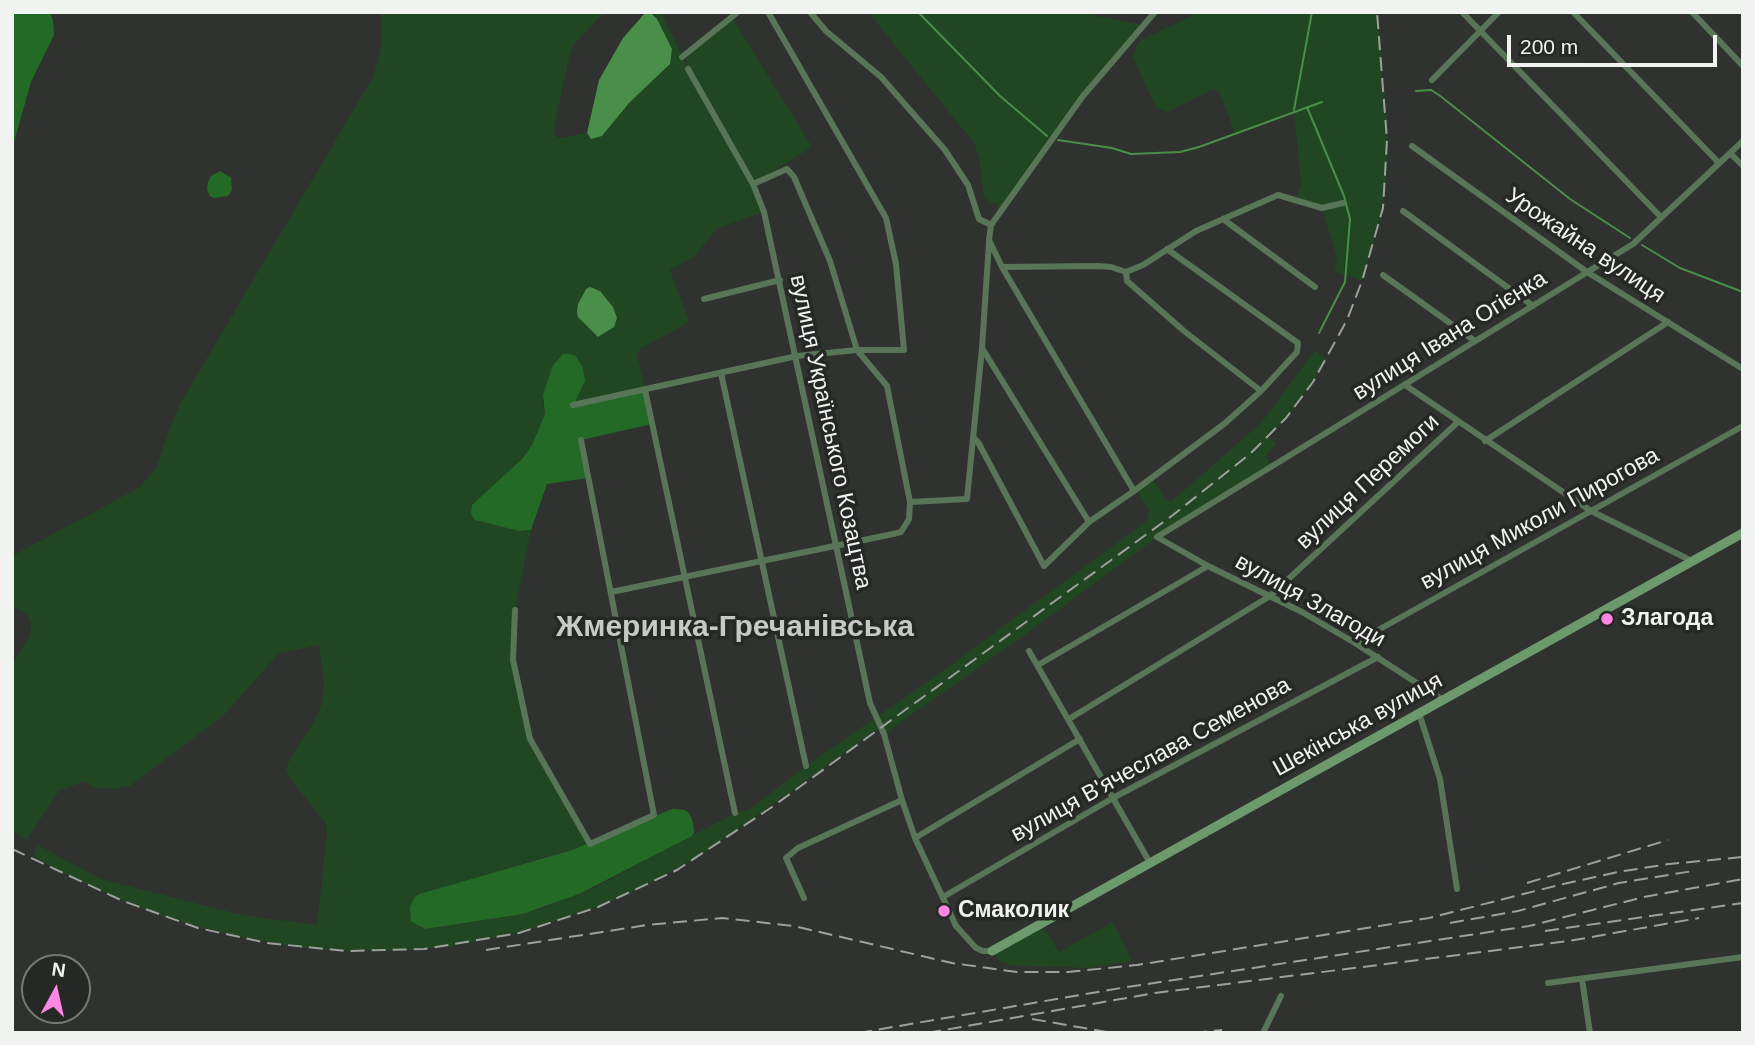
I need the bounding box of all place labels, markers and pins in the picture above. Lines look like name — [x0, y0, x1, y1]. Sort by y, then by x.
place label: Злагода — [1621, 605, 1713, 633]
marker: Злагода — [1599, 611, 1615, 627]
place label: Смаколик — [958, 897, 1069, 925]
marker: Смаколик — [936, 903, 952, 919]

